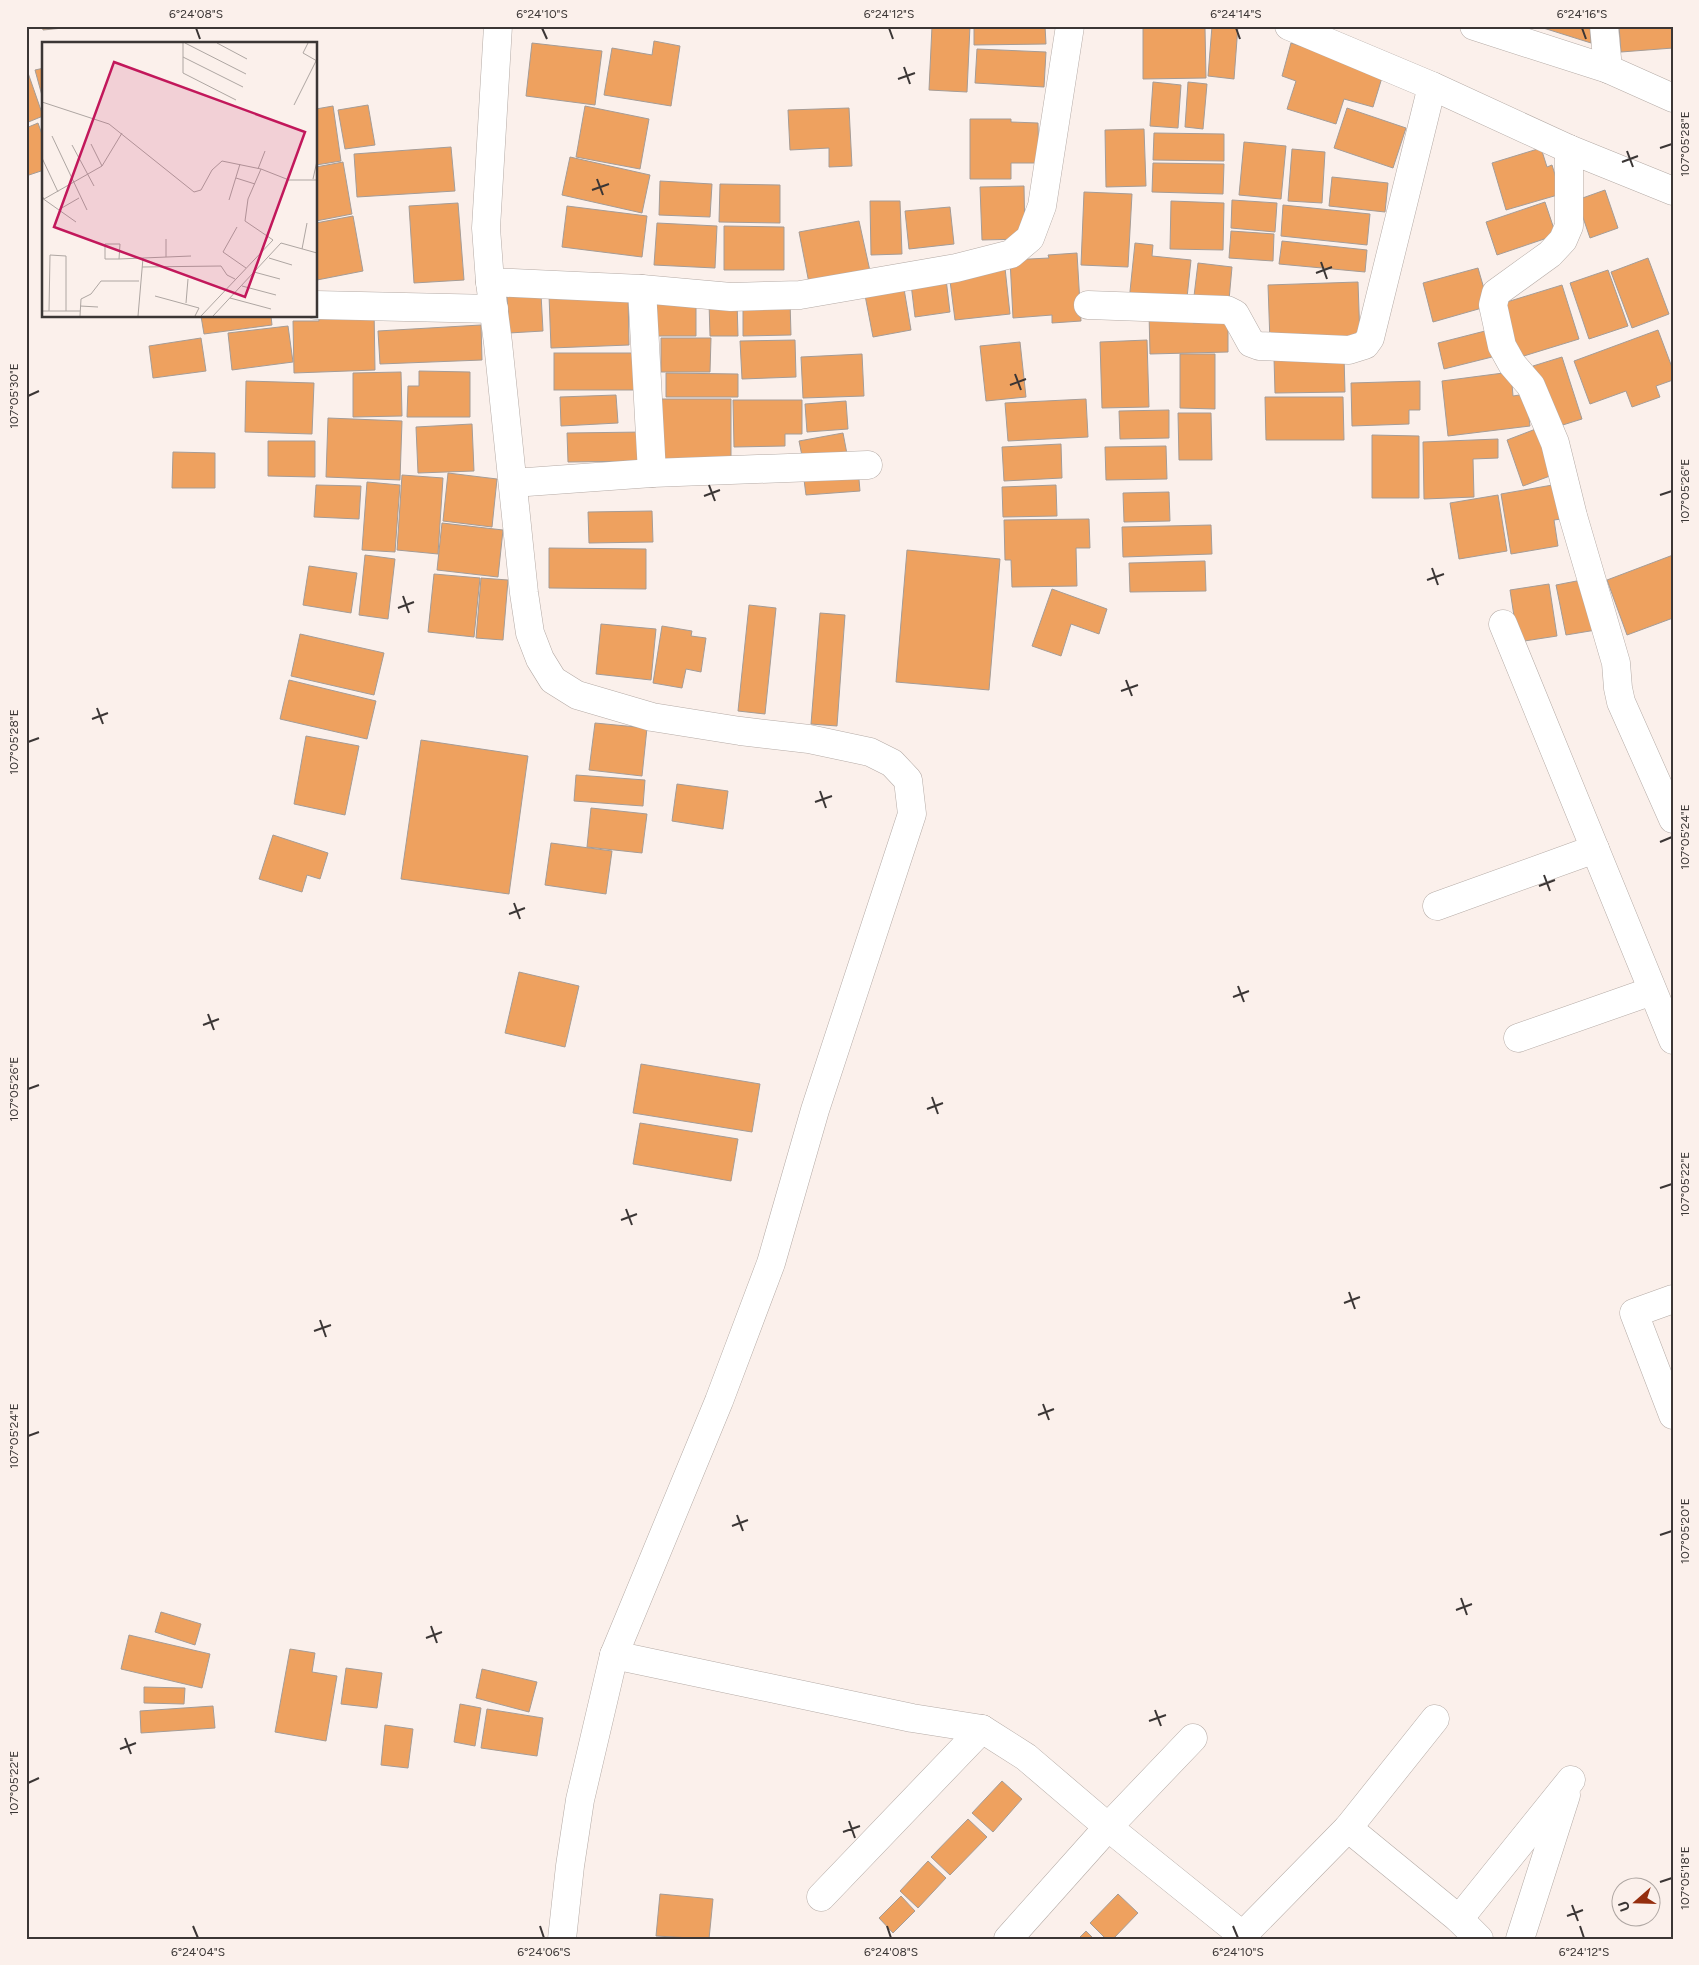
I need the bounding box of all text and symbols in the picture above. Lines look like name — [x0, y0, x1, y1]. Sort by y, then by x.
text: 6°24'08"S — [169, 7, 223, 21]
text: 6°24'10"S — [516, 7, 568, 21]
text: 6°24'12"S — [864, 7, 914, 21]
text: 6°24'14"S — [1210, 7, 1262, 21]
text: 6°24'16"S — [1557, 7, 1607, 21]
inset map — [42, 42, 318, 318]
text: 107°05'28"E — [1678, 111, 1692, 177]
text: 107°05'30"E — [7, 363, 21, 429]
text: 107°05'26"E — [1678, 459, 1692, 523]
text: 107°05'28"E — [7, 709, 21, 775]
text: 107°05'24"E — [1678, 804, 1692, 870]
text: 107°05'26"E — [7, 1057, 21, 1121]
text: 107°05'22"E — [1678, 1152, 1692, 1216]
text: 107°05'24"E — [7, 1403, 21, 1469]
text: 107°05'20"E — [1678, 1498, 1692, 1564]
text: 107°05'22"E — [7, 1751, 21, 1815]
text: 107°05'18"E — [1678, 1846, 1692, 1910]
north arrow — [1612, 1878, 1662, 1928]
text: U — [1615, 1899, 1634, 1914]
text: 6°24'04"S — [171, 1945, 225, 1959]
text: 6°24'06"S — [517, 1945, 571, 1959]
text: 6°24'08"S — [864, 1945, 918, 1959]
text: 6°24'10"S — [1212, 1945, 1264, 1959]
text: 6°24'12"S — [1559, 1945, 1609, 1959]

